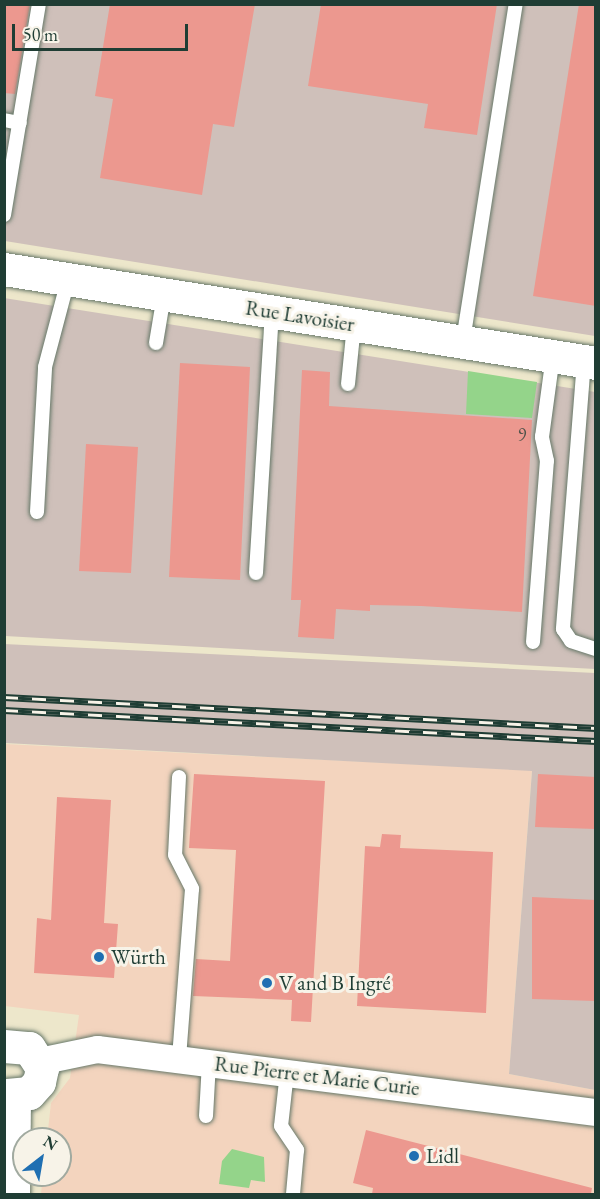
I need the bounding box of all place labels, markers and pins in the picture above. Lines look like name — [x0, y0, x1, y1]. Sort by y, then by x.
place label: Würth — [111, 944, 166, 970]
marker: Würth — [92, 950, 106, 964]
place label: V and B Ingré — [279, 970, 391, 996]
marker: V and B Ingré — [260, 976, 274, 990]
place label: Lidl — [426, 1143, 459, 1169]
marker: Lidl — [407, 1149, 421, 1163]

